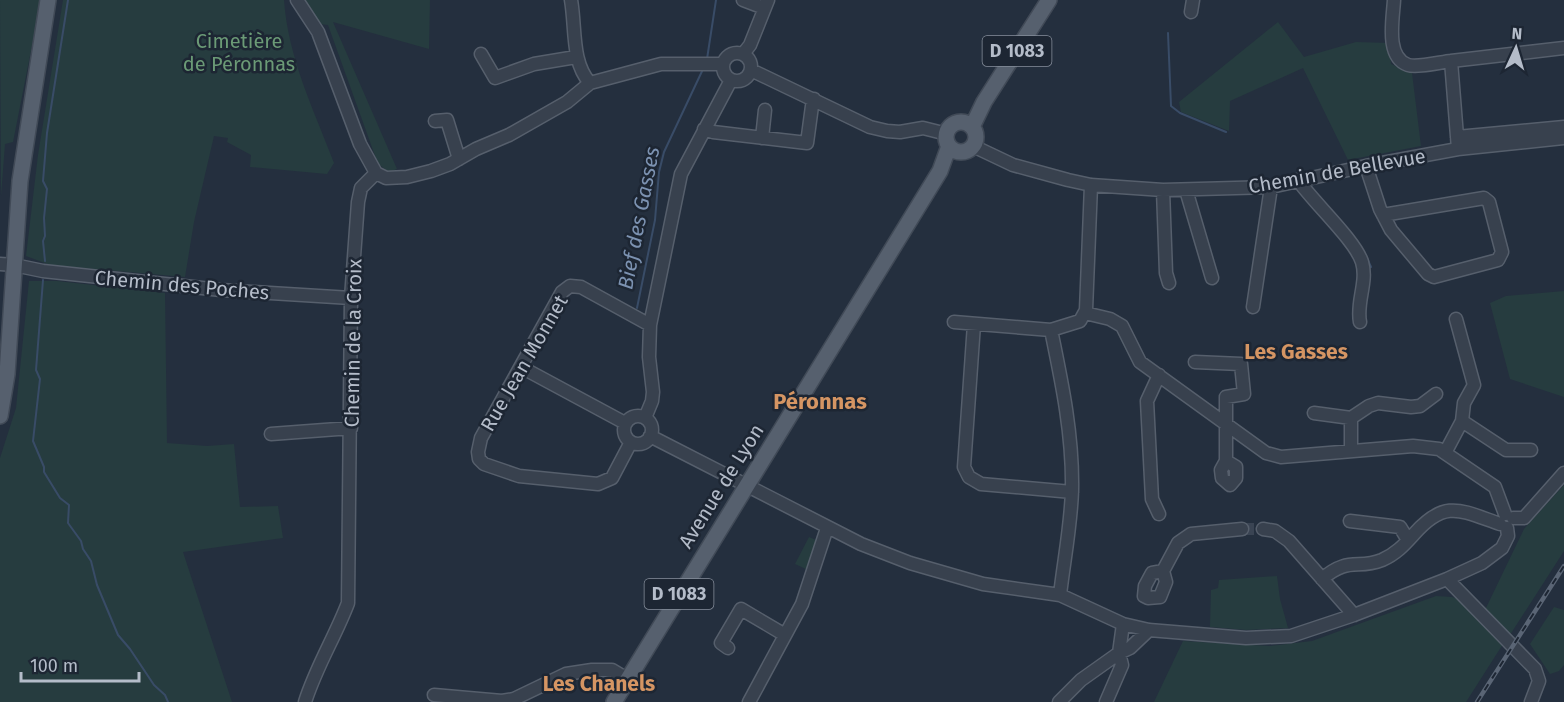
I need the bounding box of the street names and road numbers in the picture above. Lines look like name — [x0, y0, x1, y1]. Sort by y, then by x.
road number: D 1083 — [982, 36, 1052, 66]
street label: Chemin de Bellevue — [1247, 144, 1427, 198]
street label: Chemin de la Croix — [340, 258, 366, 427]
street label: Chemin des Poches — [94, 265, 270, 305]
street label: Rue Jean Monnet — [475, 290, 573, 435]
street label: Avenue de Lyon — [673, 420, 769, 552]
road number: D 1083 — [644, 579, 714, 609]

